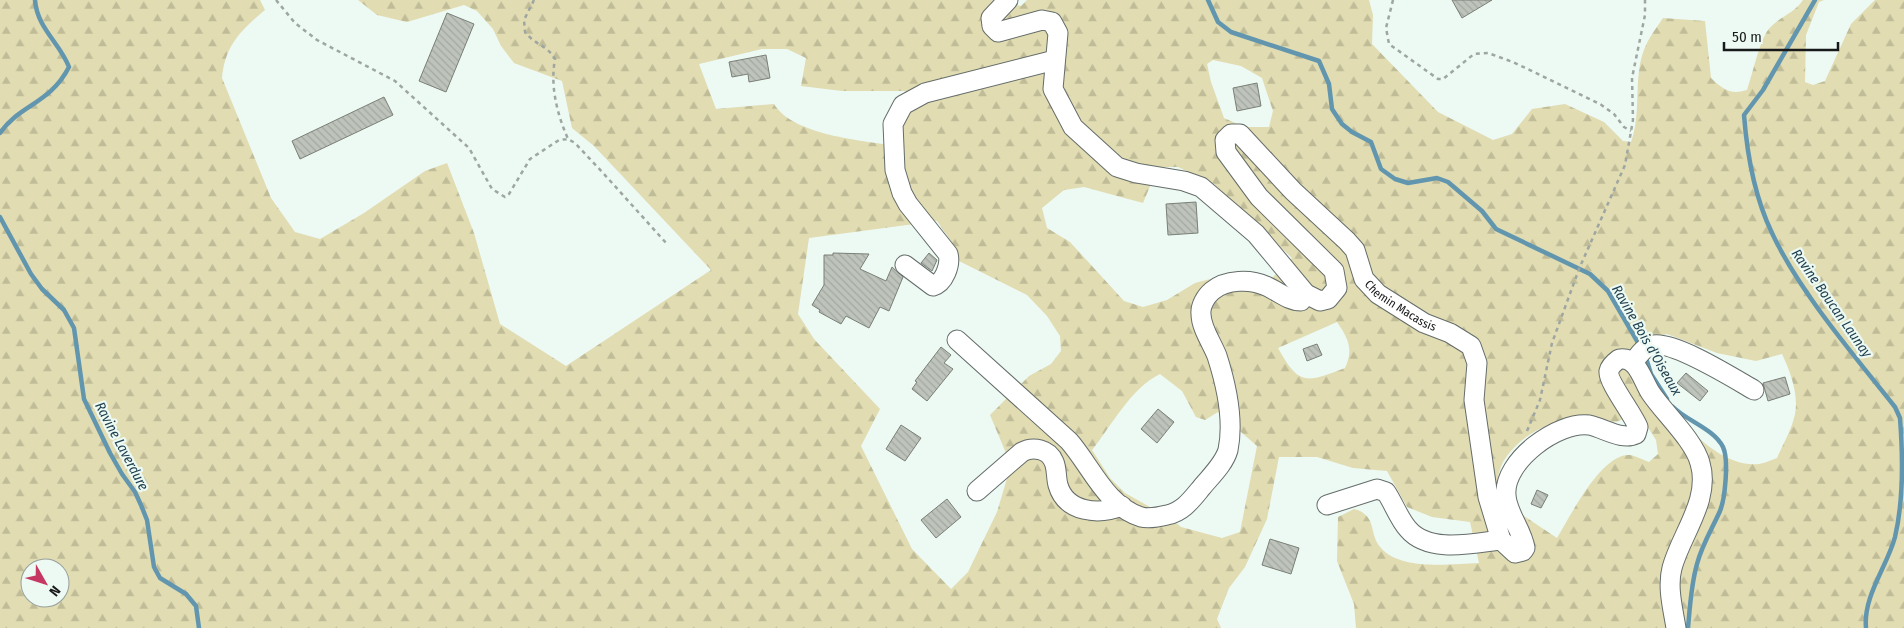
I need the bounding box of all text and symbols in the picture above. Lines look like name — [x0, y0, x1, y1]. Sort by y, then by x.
scale bar — [1724, 20, 1838, 52]
text: 50 m — [1732, 28, 1762, 46]
water label: Ravine Boucan Launay — [1788, 246, 1876, 361]
street label: Chemin Macassis — [1362, 277, 1438, 334]
water label: Ravine Bois d'Oiseaux — [1608, 282, 1686, 399]
water label: Ravine Laverdure — [91, 399, 152, 494]
north arrow — [20, 558, 70, 608]
text: N — [45, 582, 64, 599]

